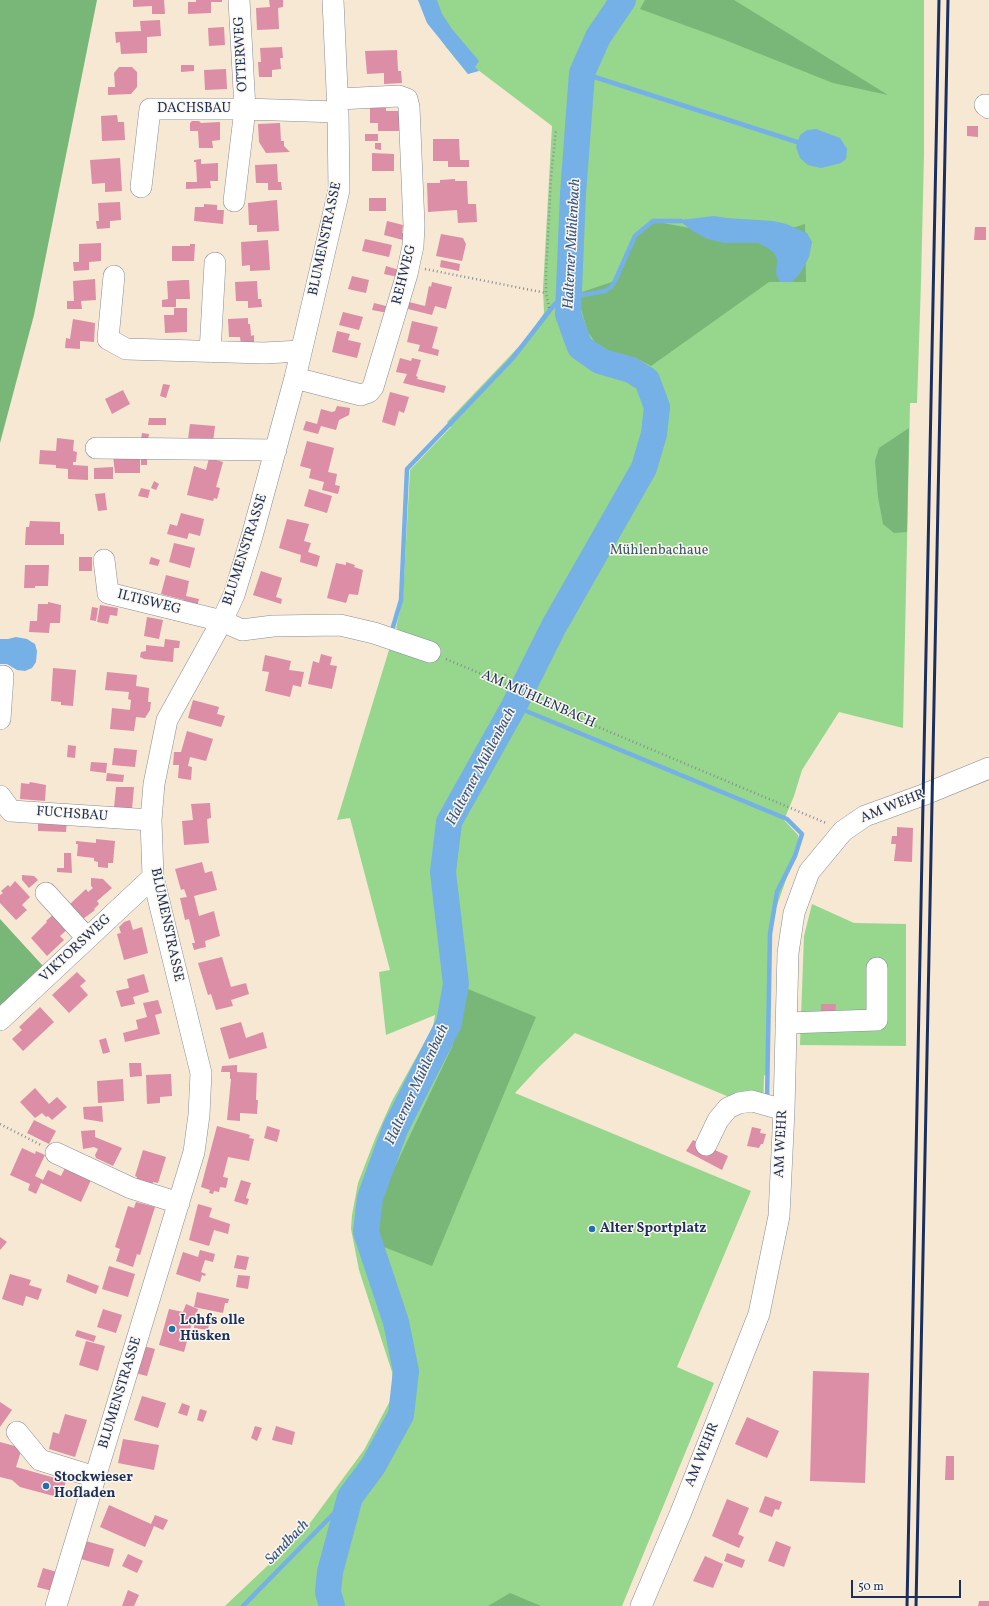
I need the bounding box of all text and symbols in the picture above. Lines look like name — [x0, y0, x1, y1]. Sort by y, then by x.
street label: OTTERWEG — [232, 16, 252, 92]
street label: DACHSBAU — [157, 101, 231, 117]
water label: Halterner Mühlenbach — [561, 178, 585, 310]
street label: BLUMENSTRASSE — [306, 180, 346, 298]
street label: REHWEG — [389, 243, 421, 307]
street label: BLUMENSTRASSE — [220, 492, 272, 608]
park label: Mühlenbachaue — [610, 543, 708, 559]
street label: ILTISWEG — [115, 587, 183, 619]
street label: AM MÜHLENBACH — [478, 667, 598, 733]
water label: Halterner Mühlenbach — [443, 705, 521, 829]
street label: AM WEHR — [858, 786, 928, 828]
street label: FUCHSBAU — [36, 804, 108, 826]
street label: BLUMENSTRASSE — [146, 866, 186, 984]
street label: VIKTORSWEG — [37, 912, 115, 986]
water label: Halterner Mühlenbach — [382, 1022, 454, 1148]
street label: AM WEHR — [772, 1109, 792, 1179]
place label: Alter Sportplatz — [600, 1221, 706, 1237]
marker: Alter Sportplatz — [587, 1224, 597, 1234]
place label: Lohfs olle Hüsken — [180, 1313, 245, 1346]
marker: Lohfs olle Hüsken — [167, 1324, 177, 1334]
street label: BLUMENSTRASSE — [96, 1335, 146, 1451]
street label: AM WEHR — [682, 1420, 724, 1490]
place label: Stockwieser Hofladen — [54, 1470, 133, 1502]
marker: Stockwieser Hofladen — [41, 1481, 51, 1491]
water label: Sandbach — [262, 1517, 314, 1569]
scale bar — [853, 1572, 963, 1598]
text: 50 m — [858, 1579, 884, 1595]

